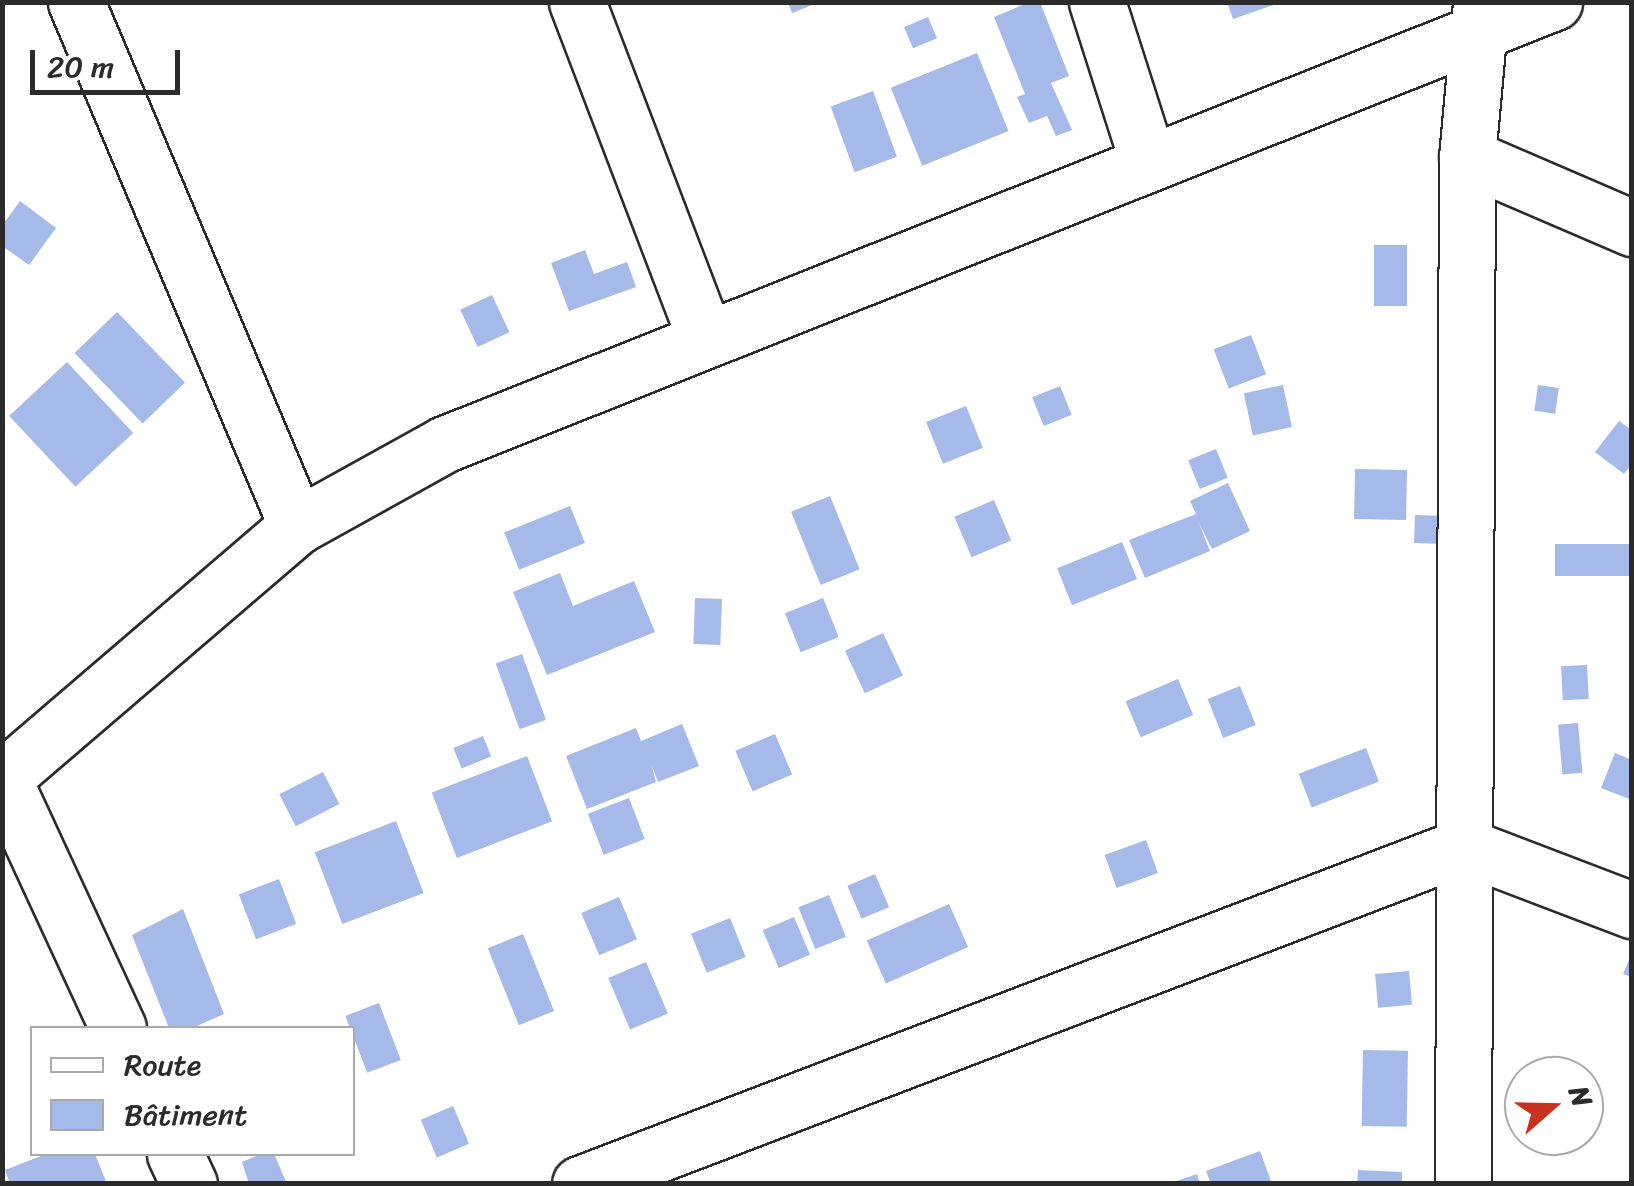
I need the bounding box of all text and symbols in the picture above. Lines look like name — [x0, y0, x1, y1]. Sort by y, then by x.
scale bar — [35, 30, 185, 92]
text: 20 m — [47, 40, 114, 94]
legend — [30, 1026, 355, 1156]
text: Route — [124, 1038, 201, 1092]
north arrow — [1504, 1056, 1604, 1156]
text: N — [1554, 1079, 1607, 1114]
text: Bâtiment — [124, 1088, 247, 1142]

